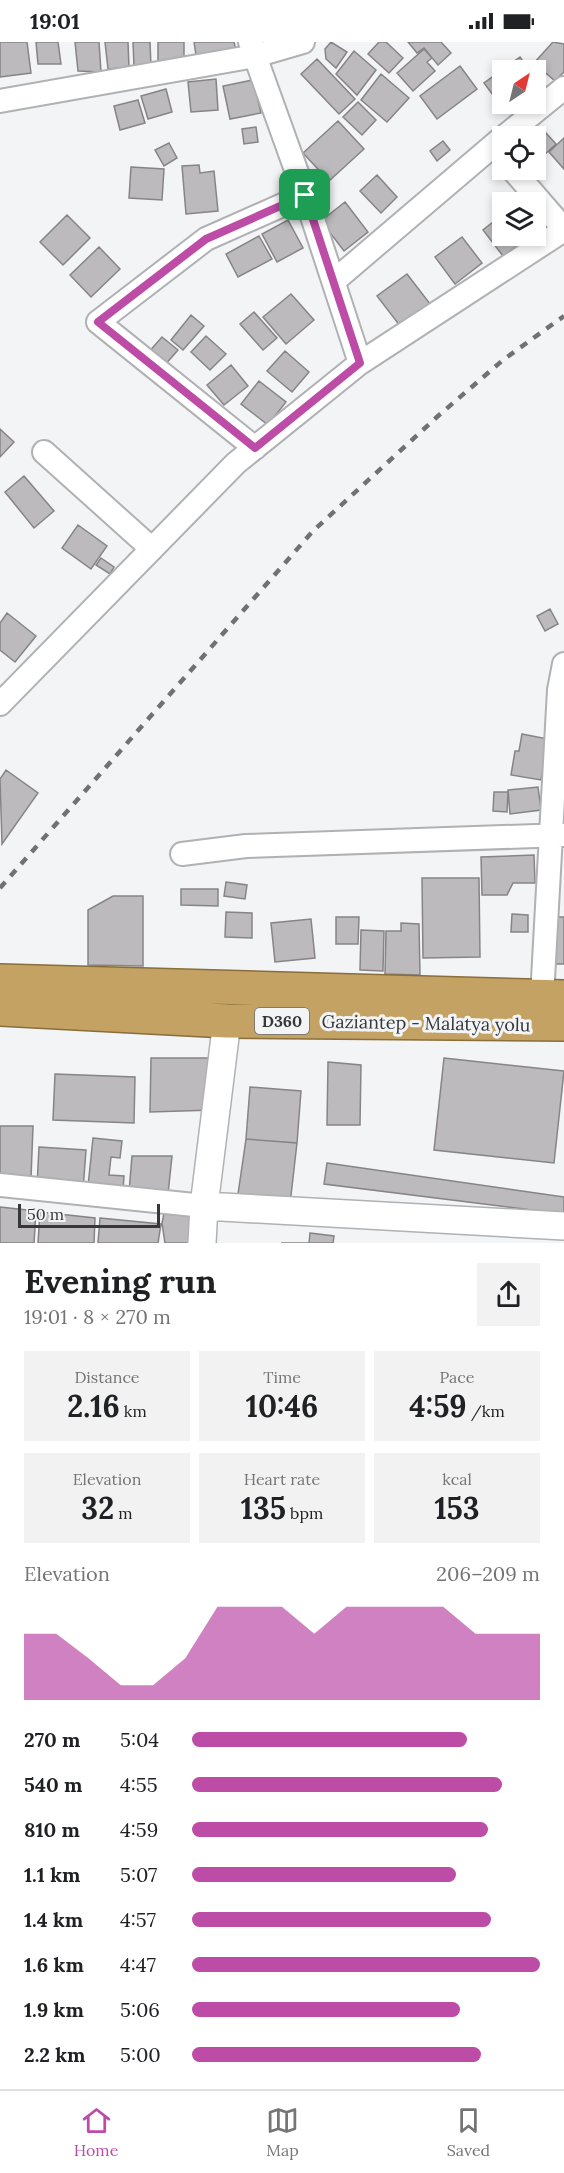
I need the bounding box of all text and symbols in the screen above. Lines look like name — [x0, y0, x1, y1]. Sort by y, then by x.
text: 19:01 — [30, 7, 80, 35]
north arrow — [492, 60, 546, 114]
map controls — [492, 60, 546, 246]
button: locate — [492, 126, 546, 180]
pin — [279, 169, 330, 220]
icon: arrive — [288, 178, 321, 211]
button: layers — [492, 192, 546, 246]
road number: D360 — [255, 1008, 309, 1034]
street label: Gaziantep - Malatya yolu — [321, 1010, 531, 1036]
scale bar — [18, 1201, 160, 1228]
text: 50 m — [27, 1204, 64, 1224]
text: Evening run — [24, 1260, 216, 1302]
button: share — [477, 1263, 540, 1326]
text: 19:01 · 8 × 270 m — [24, 1304, 171, 1329]
text: Distance — [74, 1367, 140, 1387]
text: Time — [263, 1367, 301, 1387]
text: Pace — [440, 1367, 474, 1387]
text: 2.16 — [67, 1387, 120, 1425]
text: 10:46 — [246, 1387, 318, 1425]
text: 4:59 — [409, 1387, 467, 1425]
text: km — [120, 1401, 147, 1421]
text: /km — [467, 1401, 505, 1421]
text: Elevation — [73, 1469, 141, 1489]
text: Heart rate — [244, 1469, 320, 1489]
text: kcal — [442, 1469, 472, 1489]
text: 32 — [81, 1489, 114, 1527]
text: 135 — [241, 1489, 286, 1527]
text: 153 — [434, 1489, 480, 1527]
text: m — [114, 1503, 133, 1523]
text: bpm — [286, 1503, 323, 1523]
text: Elevation — [24, 1561, 110, 1586]
text: 206–209 m — [436, 1561, 540, 1586]
text: 270 m — [24, 1727, 80, 1752]
text: 5:04 — [120, 1727, 159, 1752]
text: 540 m — [24, 1772, 82, 1797]
text: 4:55 — [120, 1772, 158, 1797]
text: 810 m — [24, 1817, 80, 1842]
text: 4:59 — [120, 1817, 158, 1842]
text: 1.1 km — [24, 1862, 80, 1887]
text: 5:07 — [120, 1862, 157, 1887]
text: 1.4 km — [24, 1907, 83, 1932]
text: 4:57 — [120, 1907, 156, 1932]
text: 1.6 km — [24, 1952, 84, 1977]
text: 4:47 — [120, 1952, 156, 1977]
text: 1.9 km — [24, 1997, 84, 2022]
text: 5:06 — [120, 1997, 160, 2022]
text: 2.2 km — [24, 2042, 86, 2067]
text: 5:00 — [120, 2042, 161, 2067]
tab: Home — [74, 2104, 118, 2160]
tab: Map — [266, 2104, 299, 2160]
tab: Saved — [447, 2104, 490, 2160]

